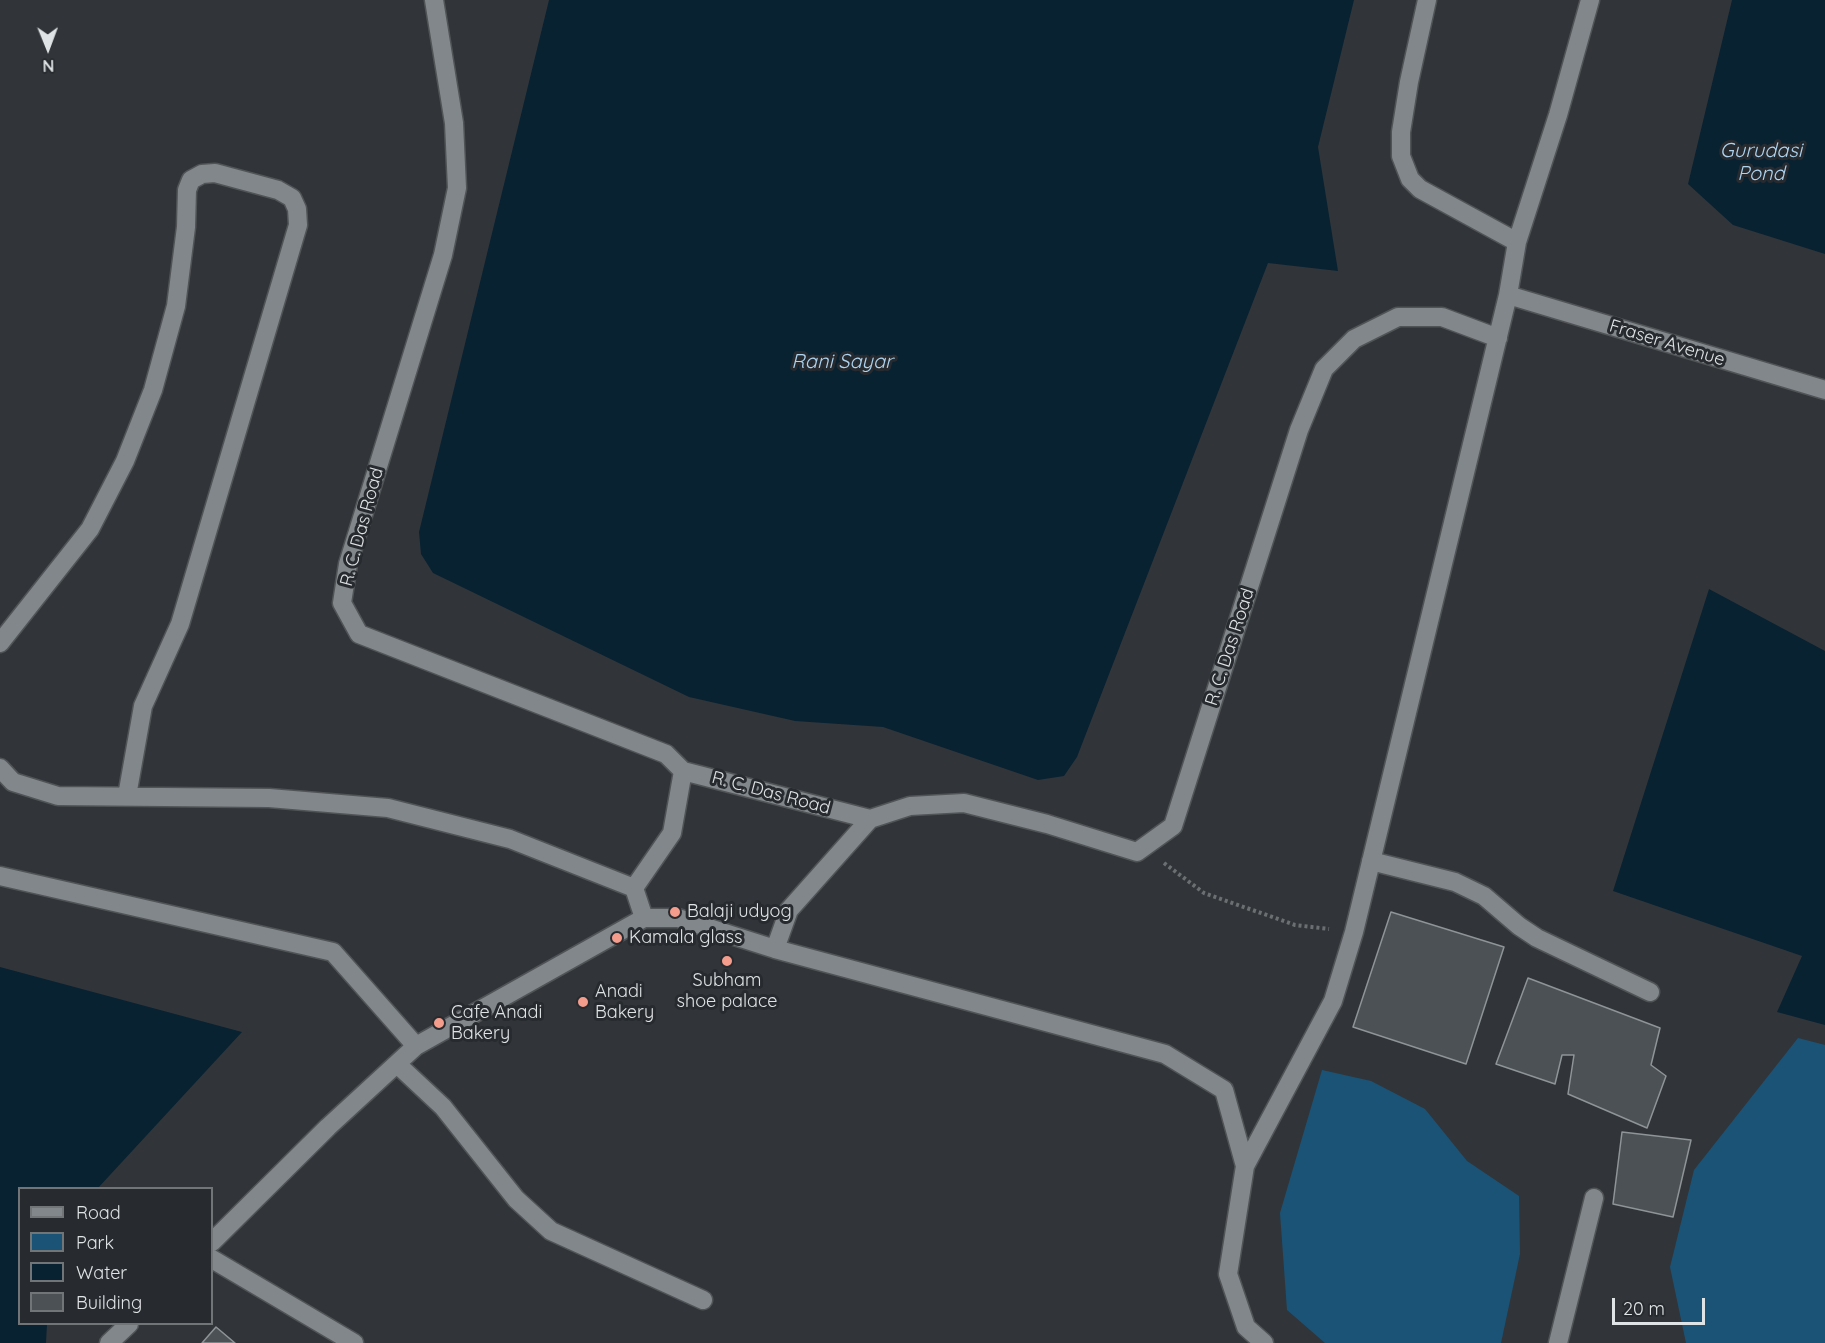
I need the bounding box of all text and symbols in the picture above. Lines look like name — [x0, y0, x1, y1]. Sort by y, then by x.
north arrow — [18, 18, 78, 78]
text: N — [42, 56, 54, 76]
water label: Gurudasi Pond — [1720, 139, 1802, 186]
street label: Fraser Avenue — [1607, 315, 1727, 371]
water label: Rani Sayar — [791, 350, 893, 374]
street label: R. C. Das Road — [336, 465, 388, 589]
street label: R. C. Das Road — [1201, 586, 1259, 708]
street label: R. C. Das Road — [709, 767, 833, 819]
place label: Balaji udyog — [687, 901, 792, 923]
marker: Balaji udyog — [668, 905, 682, 919]
place label: Kamala glass — [629, 927, 743, 949]
marker: Kamala glass — [610, 931, 624, 945]
marker: Subham shoe palace — [720, 954, 734, 968]
place label: Subham shoe palace — [677, 970, 777, 1012]
place label: Anadi Bakery — [595, 981, 654, 1024]
marker: Anadi Bakery — [576, 995, 590, 1009]
place label: Cafe Anadi Bakery — [451, 1002, 542, 1044]
marker: Cafe Anadi Bakery — [432, 1016, 446, 1030]
legend — [18, 1187, 213, 1325]
text: Road — [76, 1201, 121, 1224]
text: Park — [76, 1231, 114, 1254]
text: Water — [76, 1261, 127, 1284]
scale bar — [1615, 1286, 1708, 1324]
text: Building — [76, 1291, 142, 1314]
text: 20 m — [1623, 1297, 1665, 1320]

